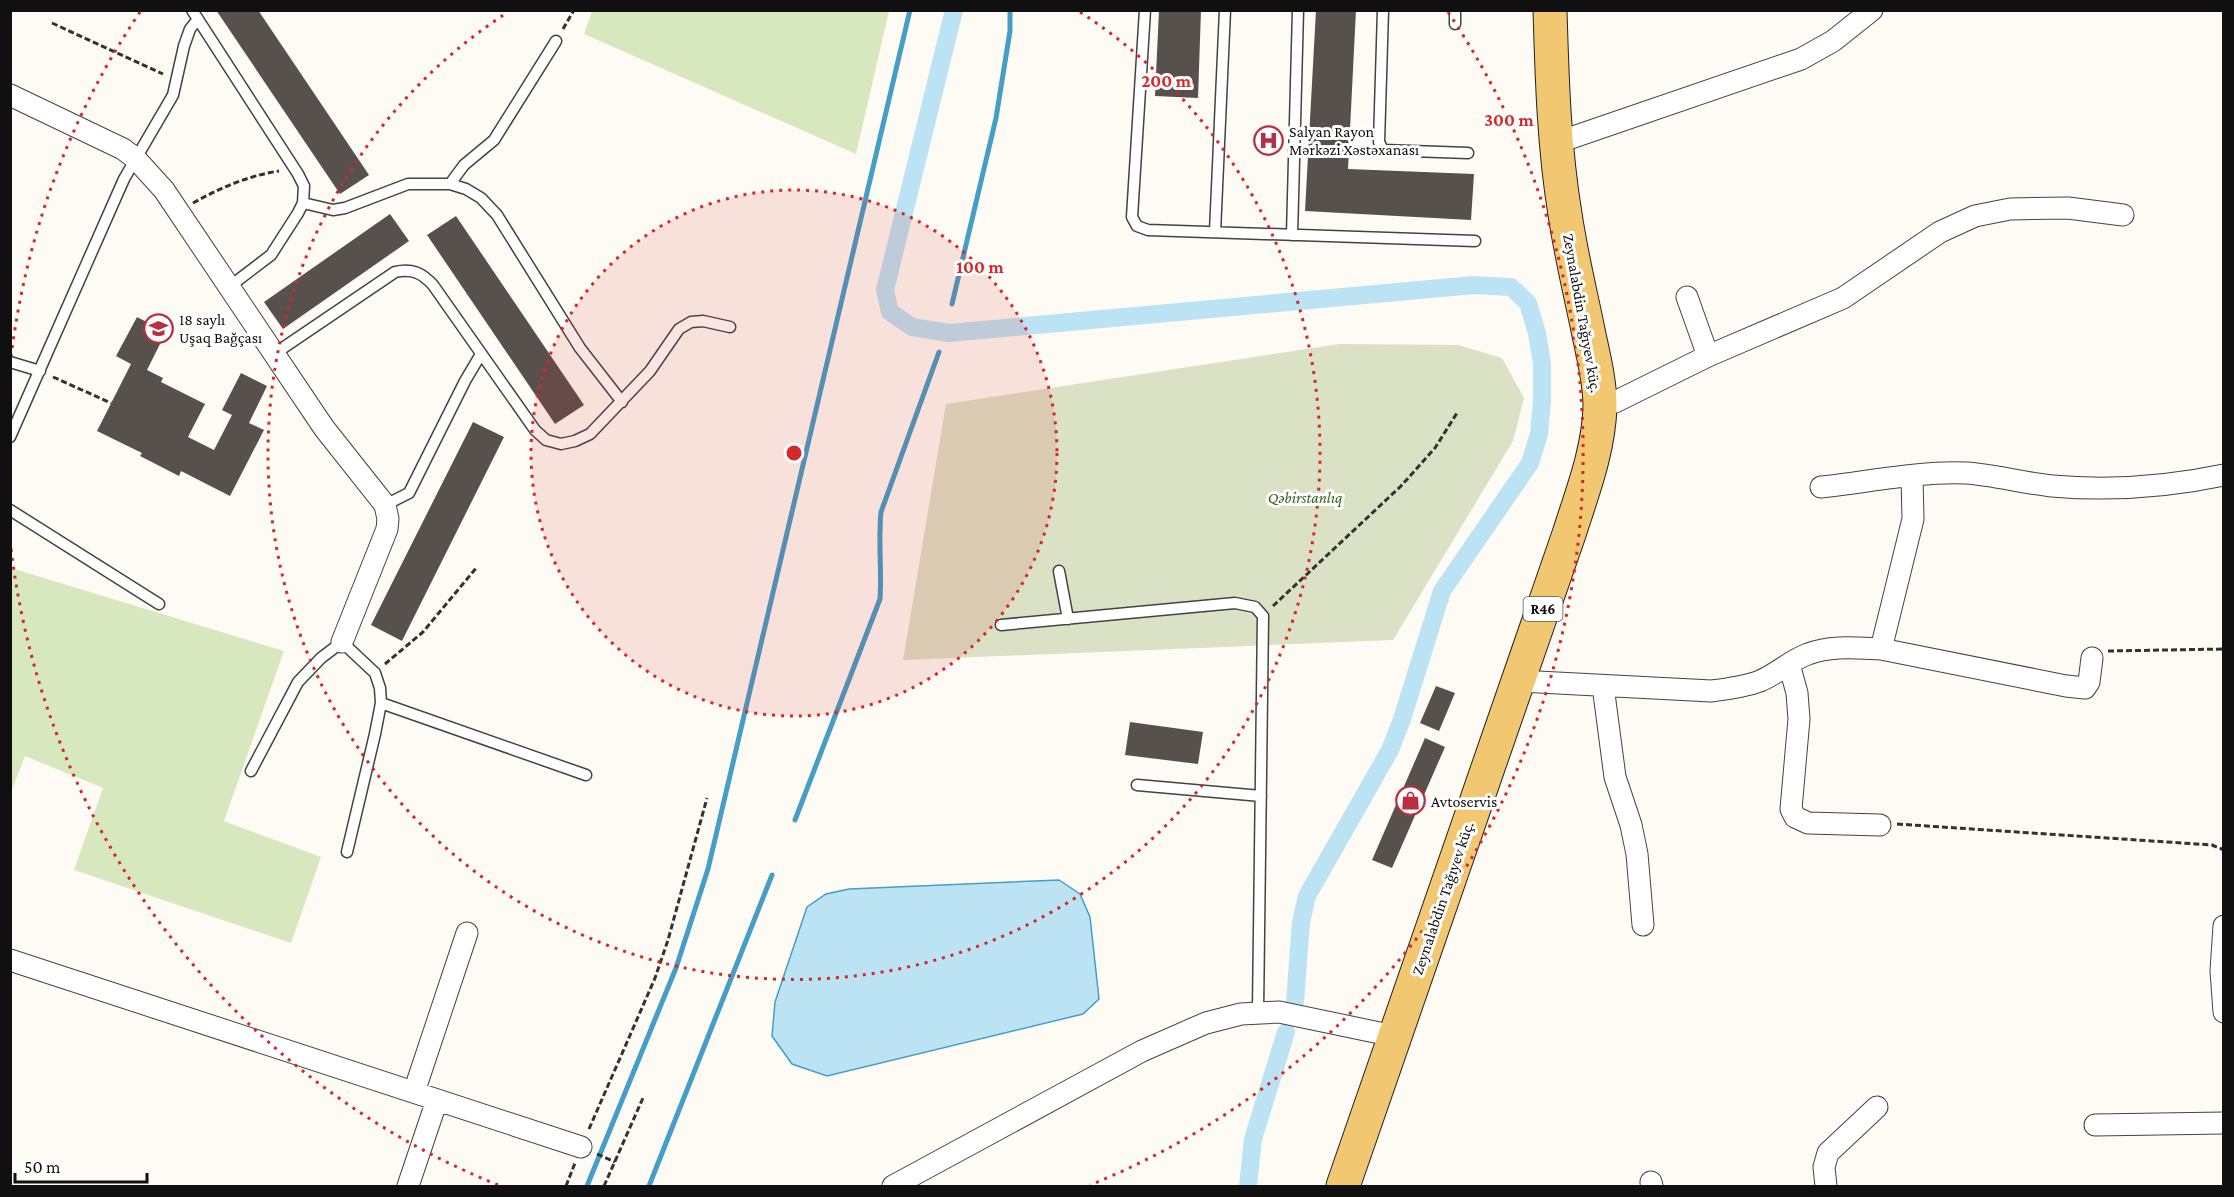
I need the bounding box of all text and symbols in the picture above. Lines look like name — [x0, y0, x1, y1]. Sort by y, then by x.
text: 200 m — [1141, 71, 1192, 91]
text: 300 m — [1484, 110, 1534, 130]
place label: Salyan Rayon Mərkəzi Xəstəxanası — [1289, 123, 1419, 158]
hospital icon: Salyan Rayon Mərkəzi Xəstəxanası — [1252, 124, 1284, 156]
street label: Zeynalabdin Tağıyev küç. — [1559, 232, 1605, 394]
text: 100 m — [956, 257, 1004, 277]
place label: 18 saylı Uşaq Bağçası — [179, 311, 262, 347]
school or university icon: 18 saylı Uşaq Bağçası — [142, 312, 174, 344]
centre of rings — [784, 443, 804, 463]
park label: Qəbirstanlıq — [1268, 489, 1342, 507]
road number: R46 — [1524, 597, 1562, 621]
shop icon: Avtoservis — [1394, 785, 1426, 817]
place label: Avtoservis — [1431, 793, 1497, 810]
street label: Zeynalabdin Tağıyev küç. — [1408, 819, 1478, 977]
scale bar — [15, 1146, 147, 1184]
text: 50 m — [24, 1157, 61, 1177]

